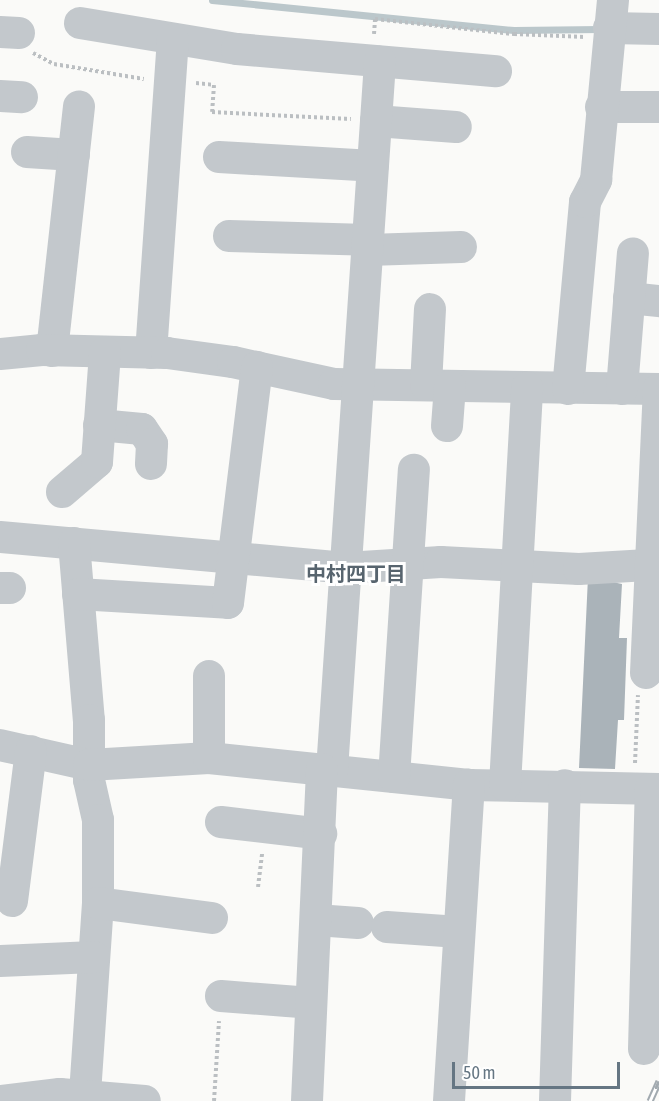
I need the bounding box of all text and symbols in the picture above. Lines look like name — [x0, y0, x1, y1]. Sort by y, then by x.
district label: 中村四丁目 — [306, 561, 406, 585]
scale bar — [455, 1050, 623, 1088]
text: 50 m — [463, 1062, 495, 1083]

